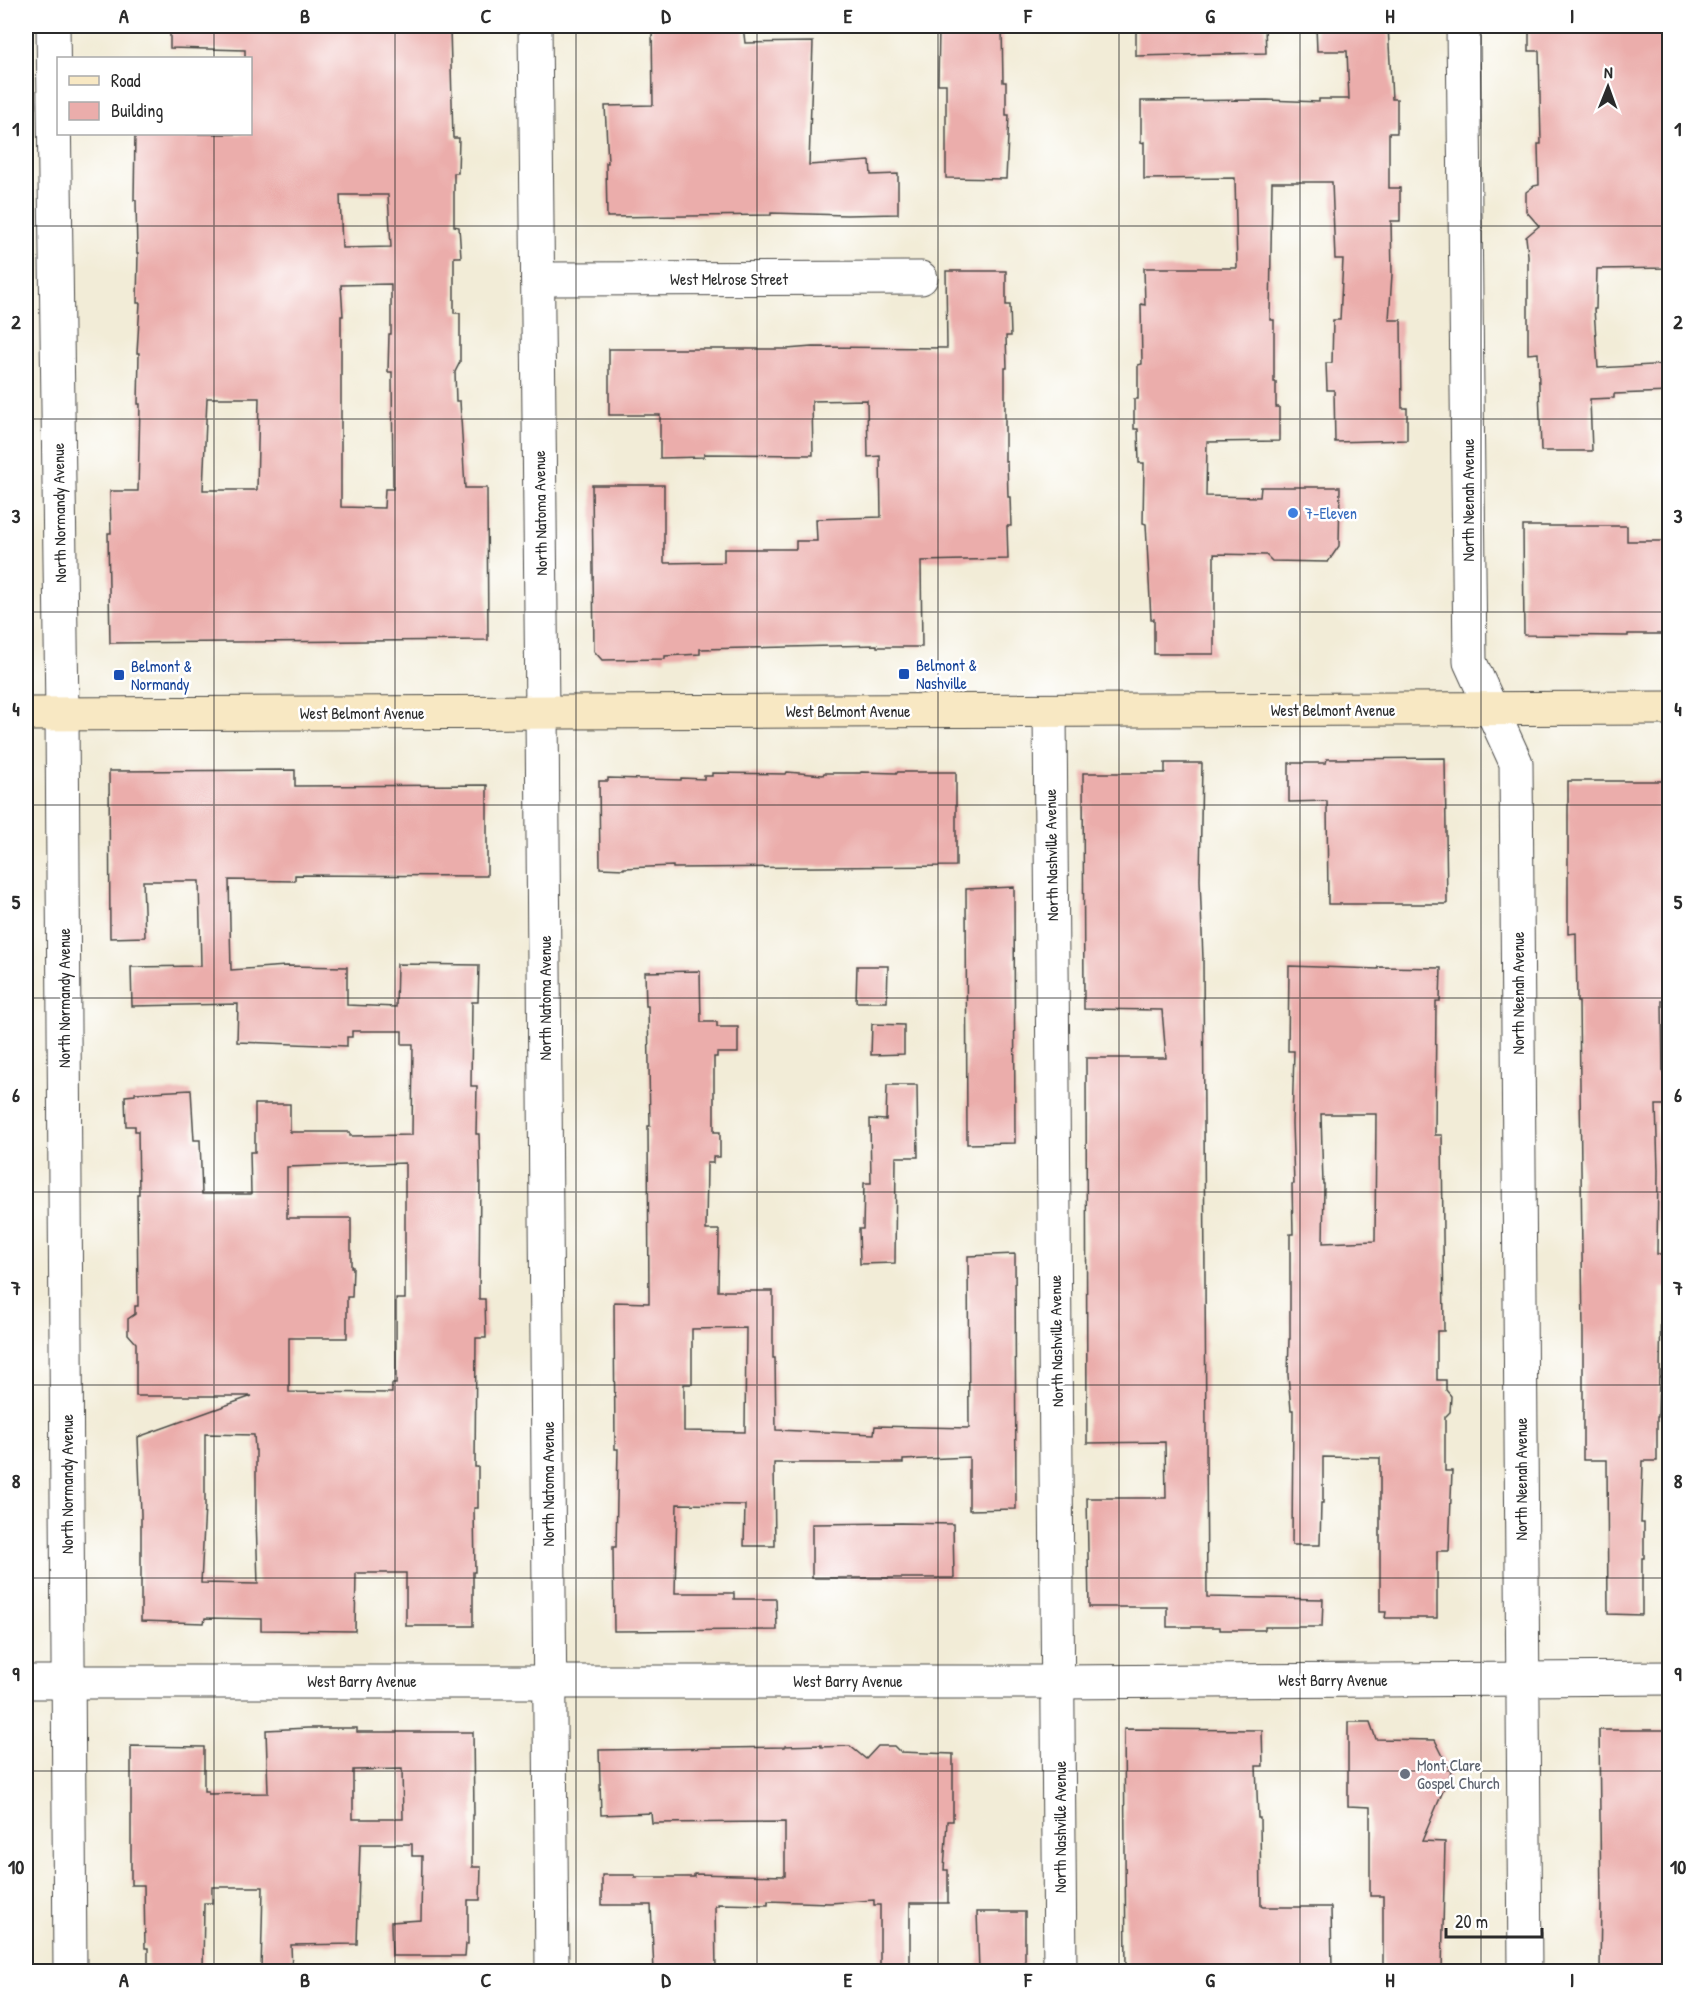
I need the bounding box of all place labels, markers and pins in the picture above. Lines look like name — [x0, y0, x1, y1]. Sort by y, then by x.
place label: 7-Eleven — [1305, 502, 1357, 524]
marker: 7-Eleven — [1286, 506, 1300, 520]
place label: Belmont & Nashville — [916, 654, 977, 694]
place label: Belmont & Normandy — [131, 655, 192, 695]
marker: Belmont & Nashville — [897, 667, 911, 681]
marker: Belmont & Normandy — [112, 668, 126, 682]
place label: Mont Clare Gospel Church — [1417, 1754, 1500, 1794]
marker: Mont Clare Gospel Church — [1398, 1767, 1412, 1781]

